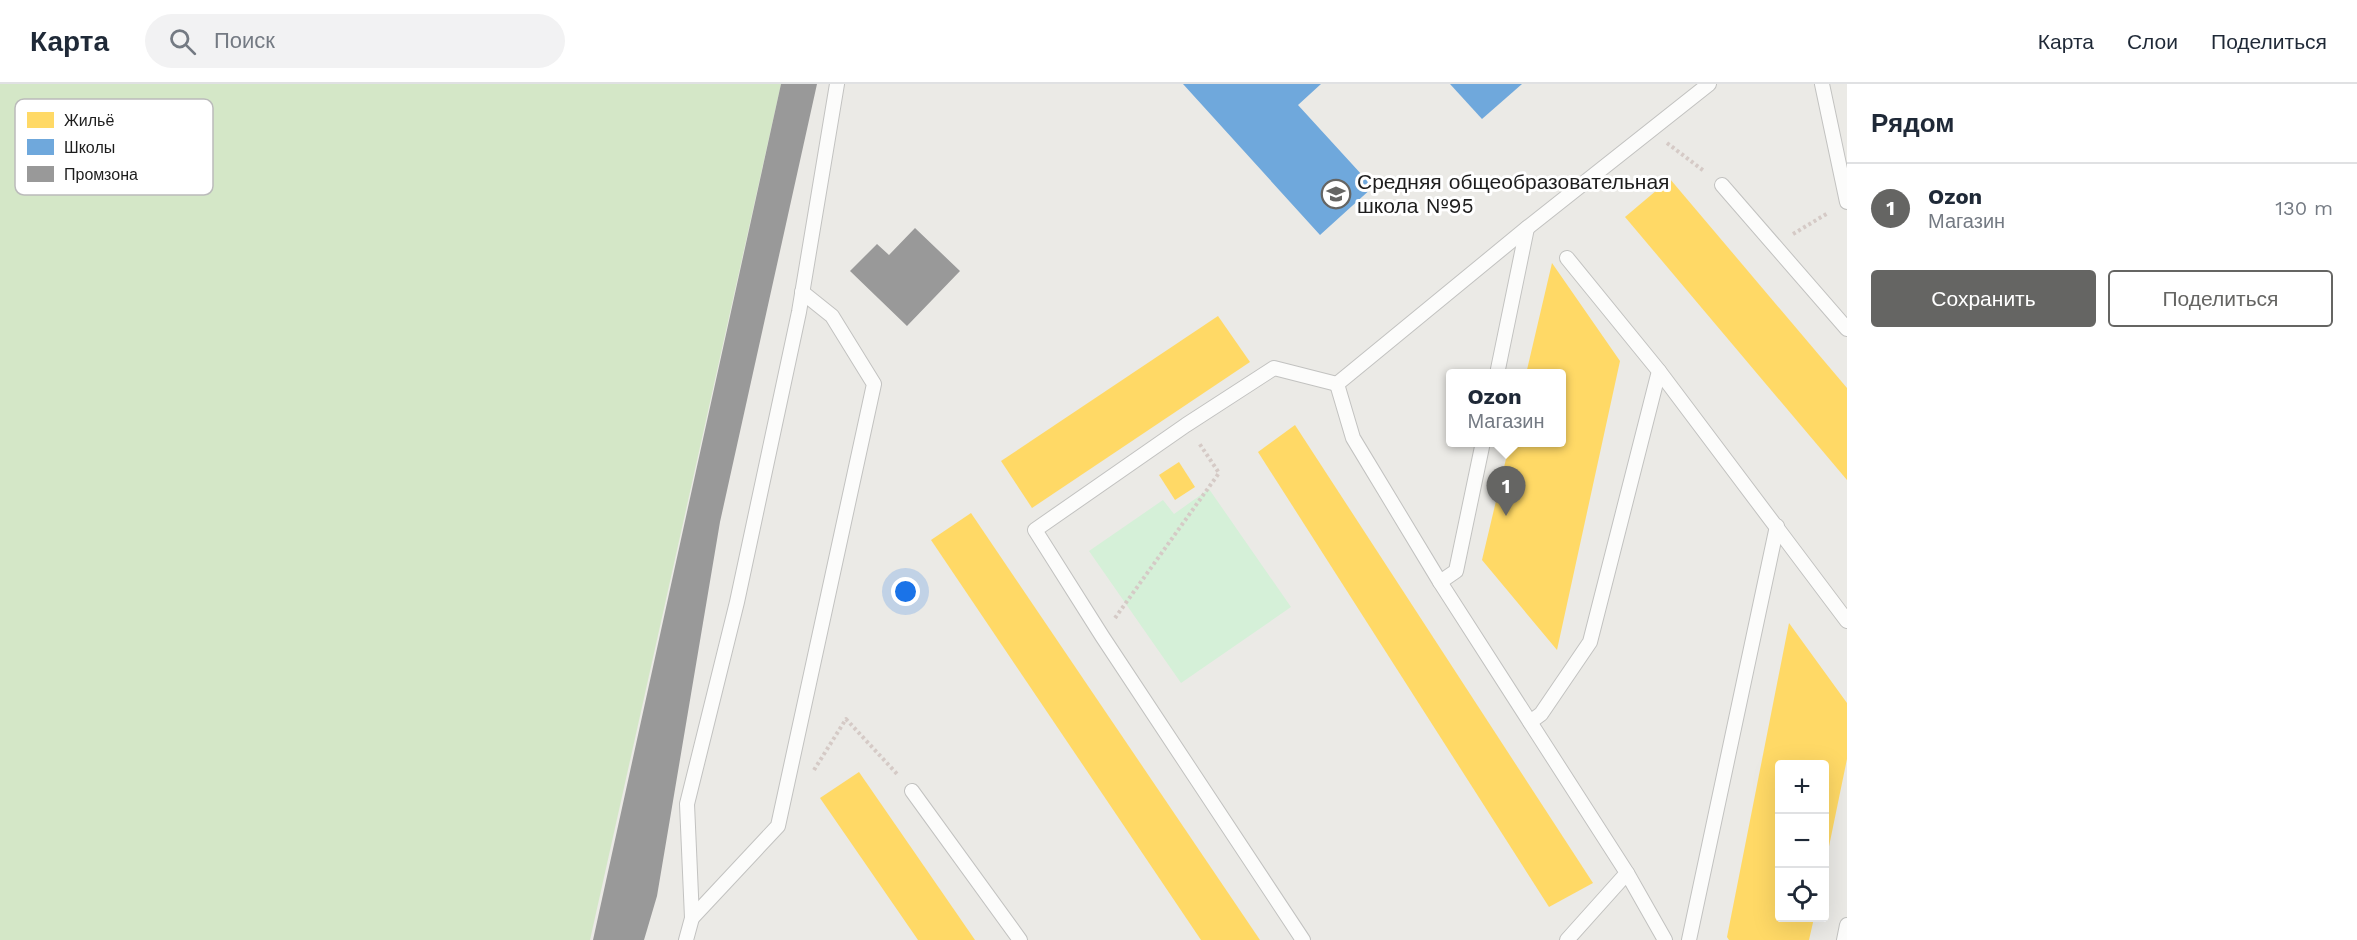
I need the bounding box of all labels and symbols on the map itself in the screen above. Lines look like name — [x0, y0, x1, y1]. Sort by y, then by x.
legend — [15, 99, 213, 195]
text: Жильё — [64, 111, 114, 130]
text: Школы — [64, 138, 115, 157]
text: Промзона — [64, 165, 138, 184]
place label: Средняя общеобразовательная школа №95 — [1357, 169, 1670, 218]
school or university icon: Средняя общеобразовательная школа №95 — [1320, 178, 1352, 210]
pin: 1 — [1486, 466, 1526, 516]
your location — [891, 577, 920, 606]

